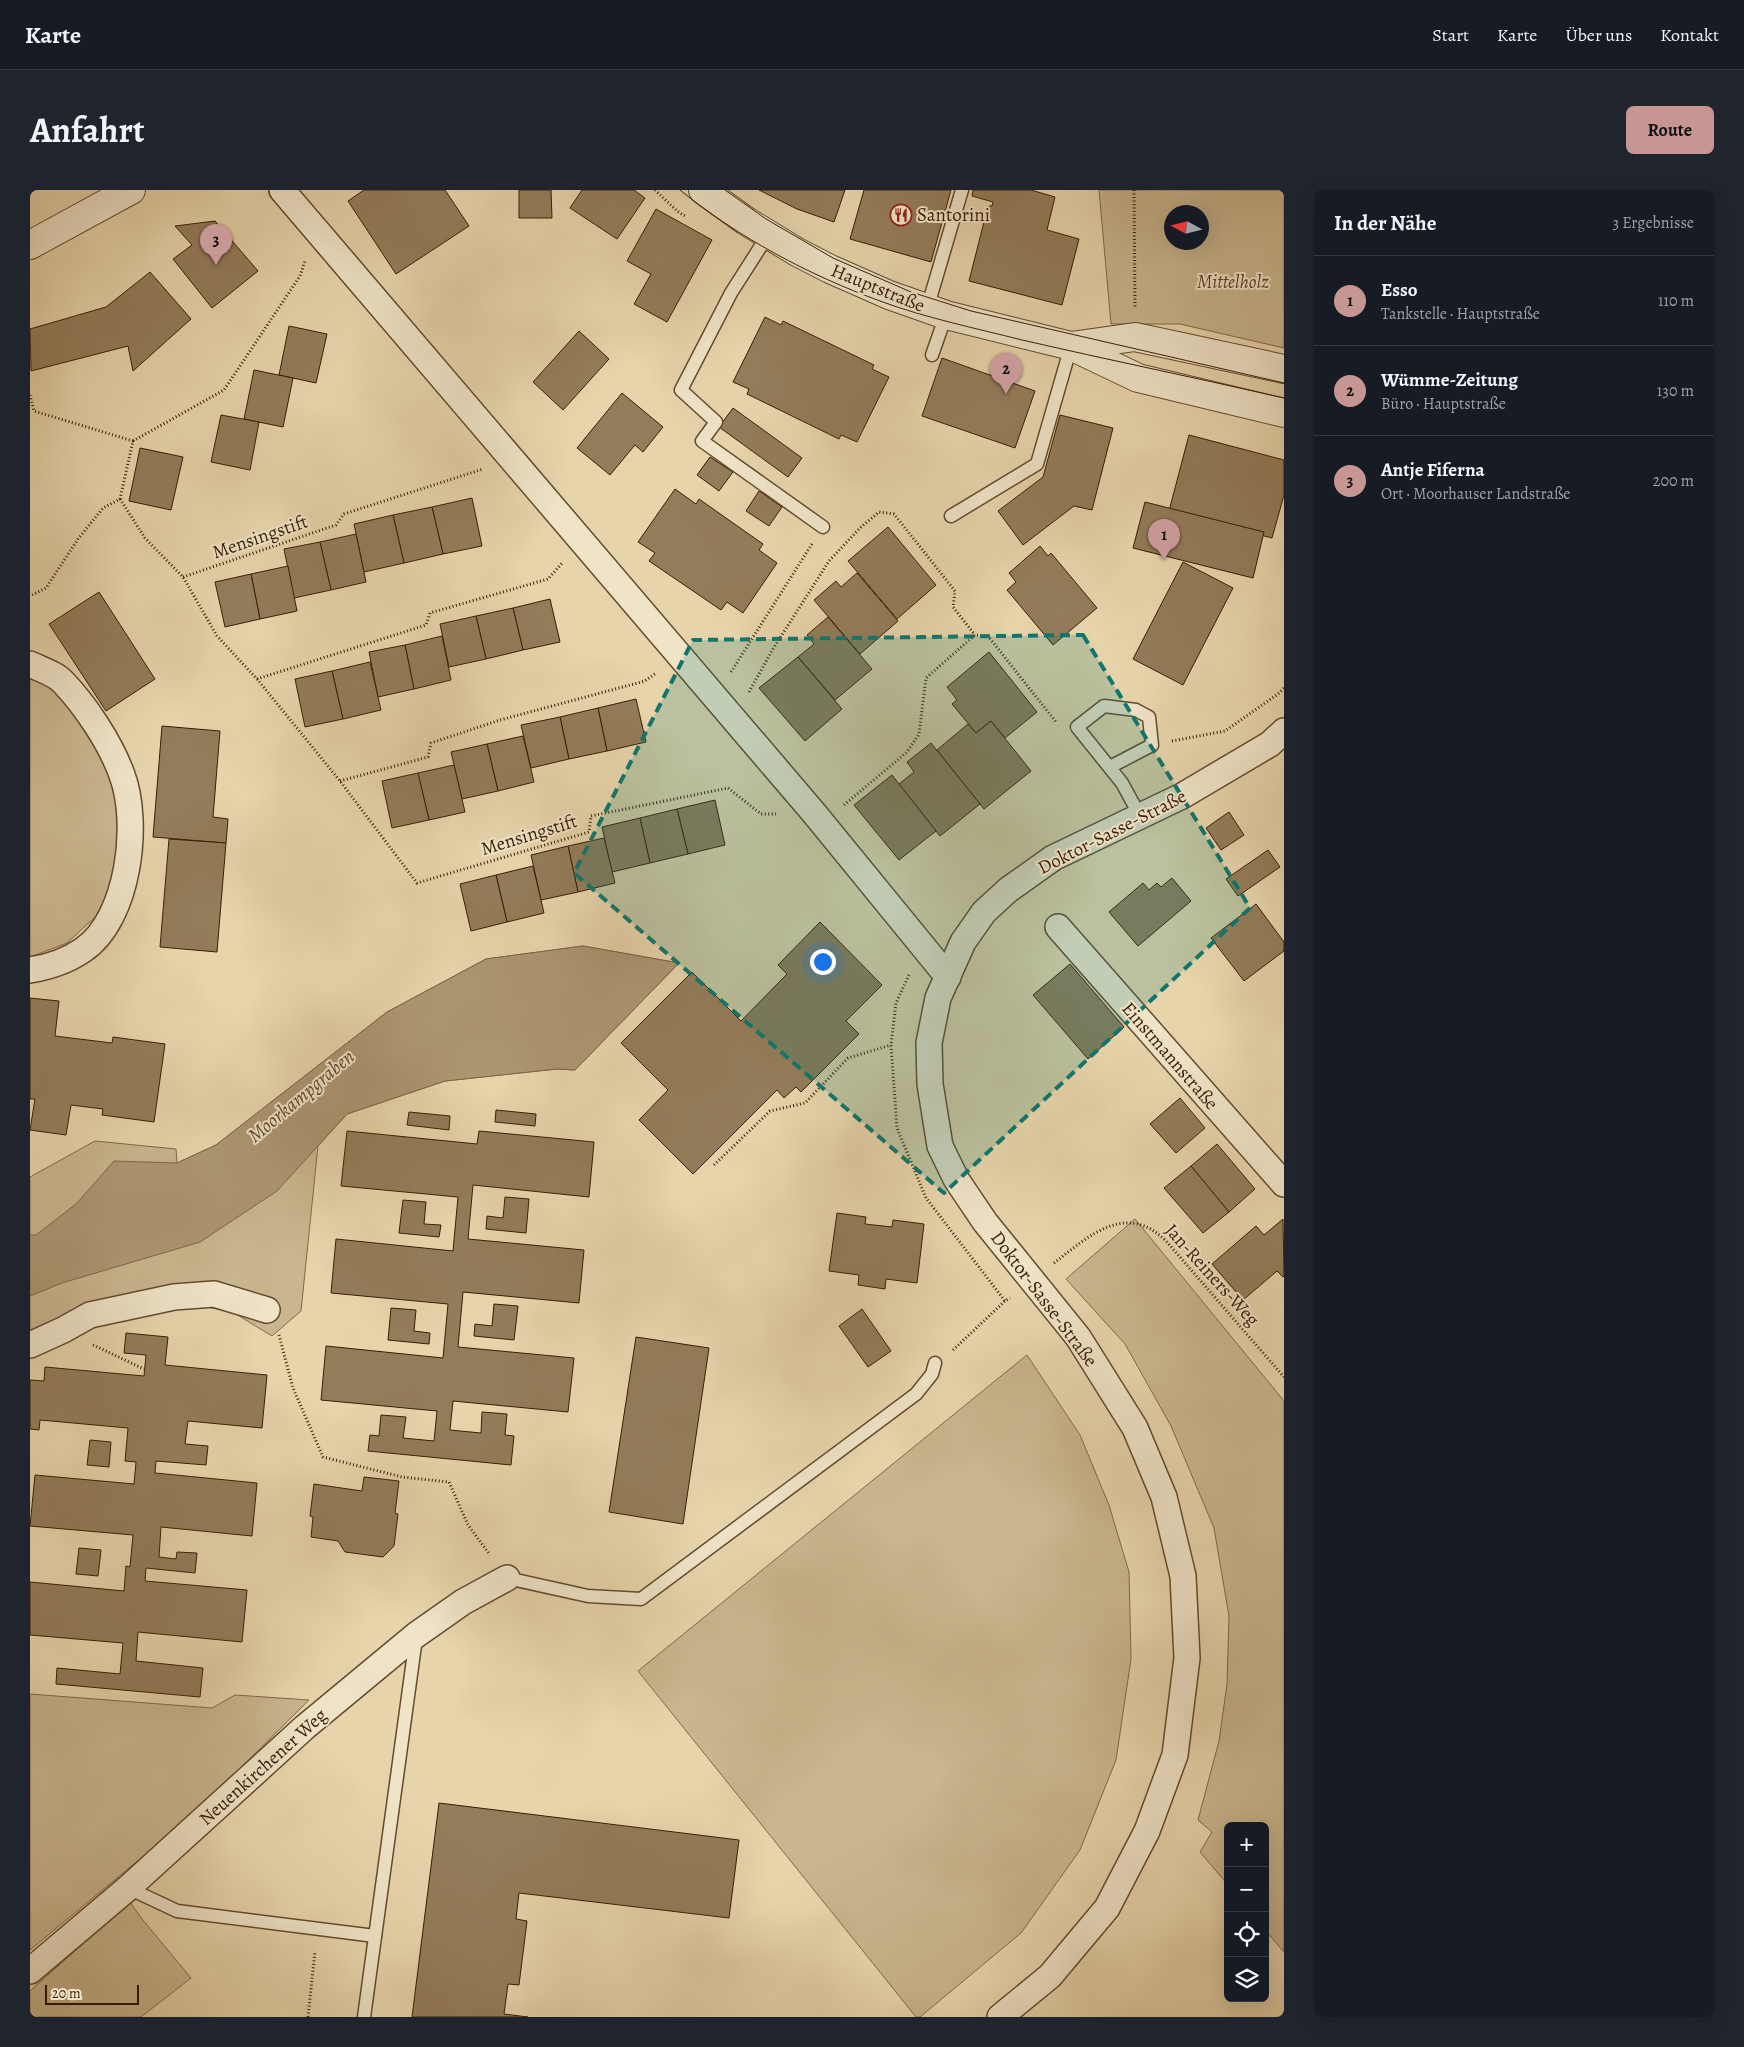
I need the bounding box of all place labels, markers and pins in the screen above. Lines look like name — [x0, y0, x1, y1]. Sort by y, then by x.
place label: Santorini — [917, 202, 990, 228]
restaurant icon: Santorini — [889, 203, 913, 227]
pin: 3 — [200, 224, 232, 265]
pin: 2 — [990, 353, 1022, 394]
pin: 1 — [1148, 519, 1180, 560]

